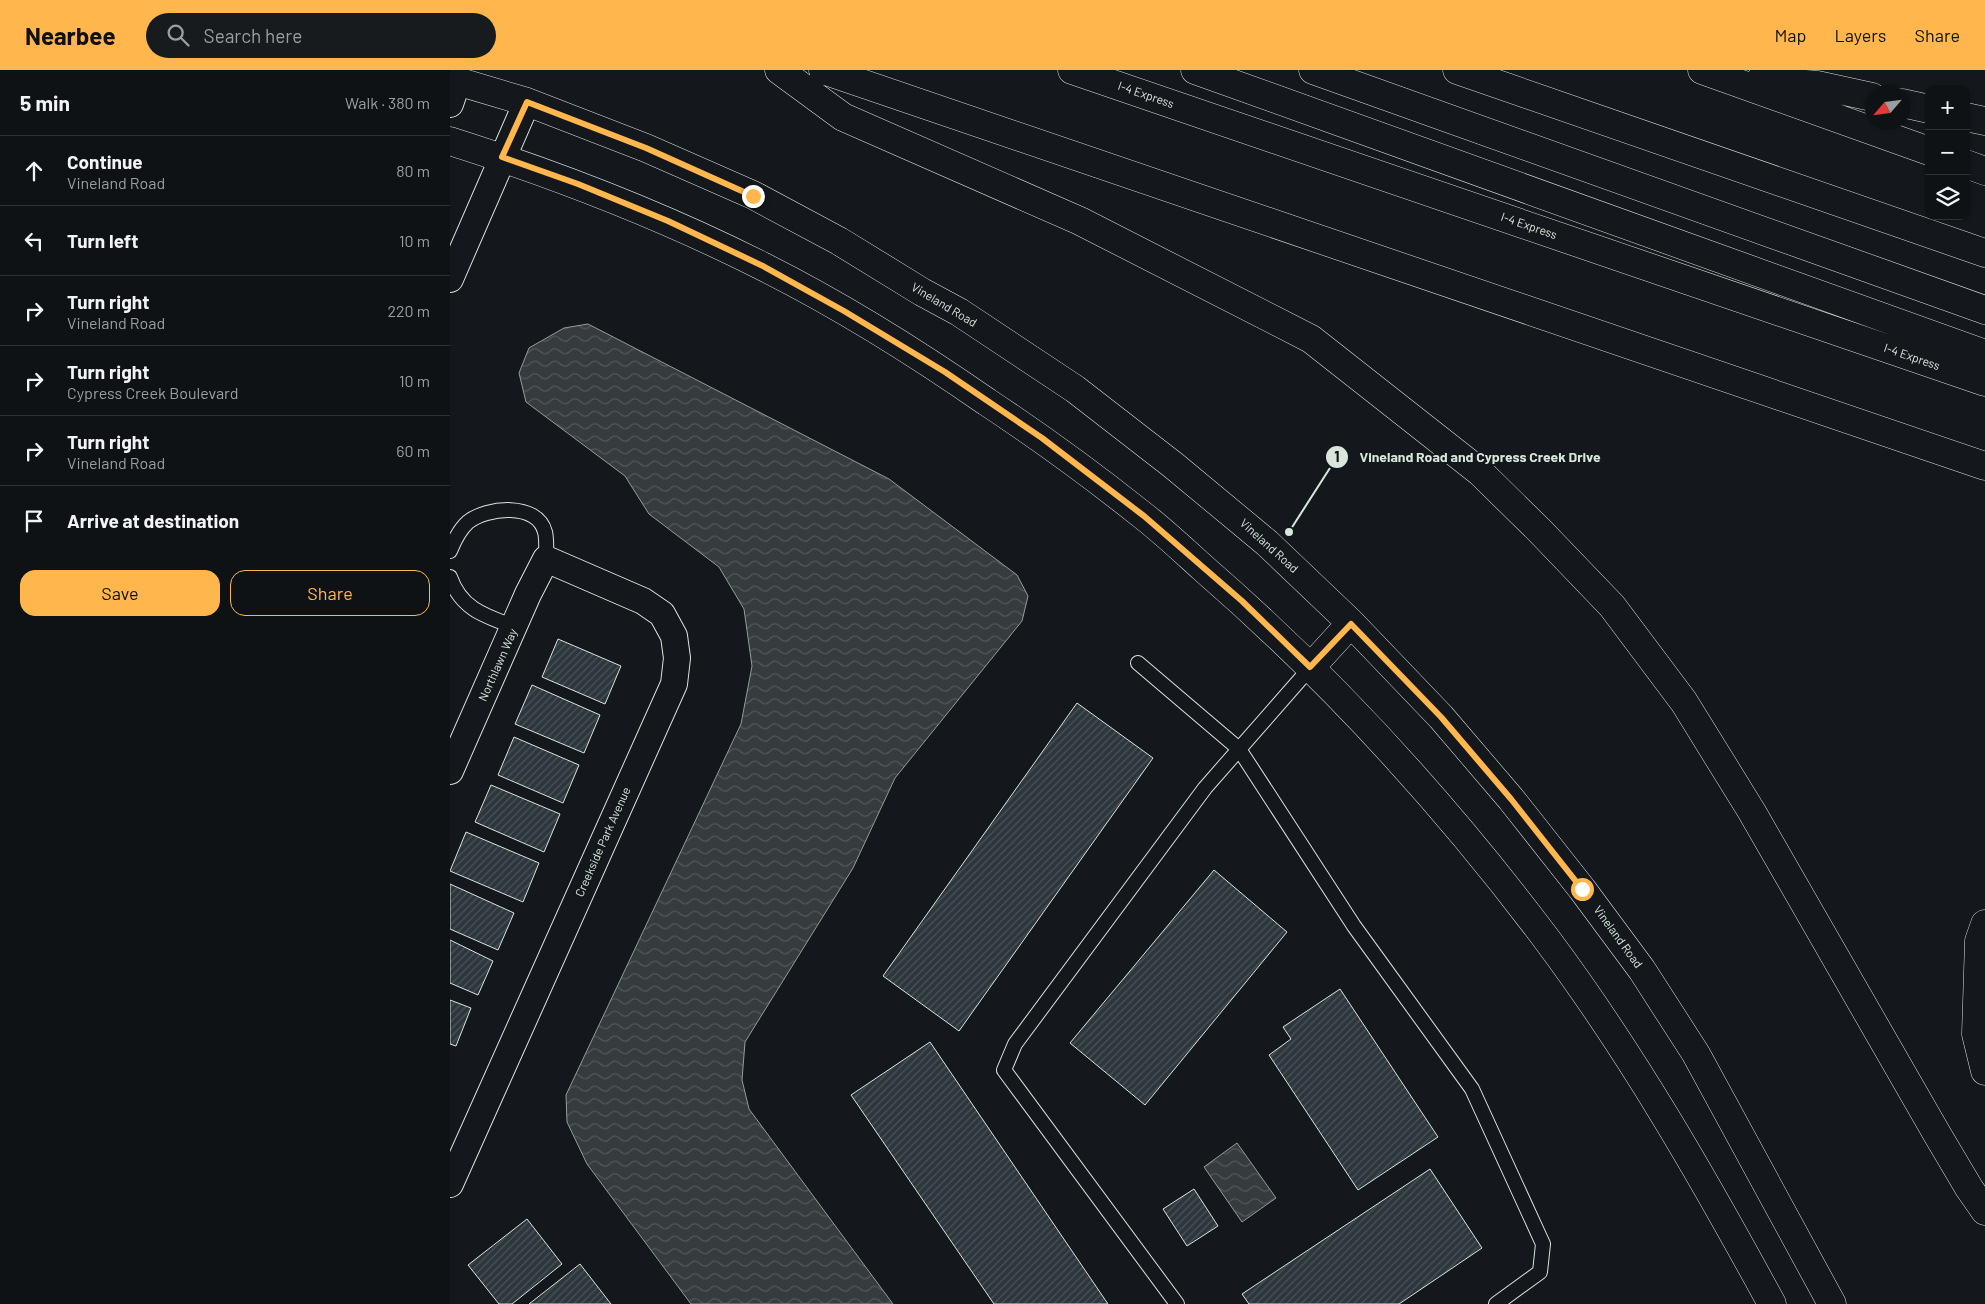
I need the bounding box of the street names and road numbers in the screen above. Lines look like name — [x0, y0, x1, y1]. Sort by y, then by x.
street label: I-4 Express — [1116, 78, 1176, 110]
street label: I-4 Express — [1499, 209, 1559, 241]
street label: Vineland Road — [909, 279, 980, 329]
street label: I-4 Express — [1882, 340, 1942, 372]
street label: Vineland Road — [1238, 515, 1302, 575]
street label: Northlawn Way — [475, 626, 520, 703]
street label: Creekside Park Avenue — [572, 785, 633, 899]
street label: Vineland Road — [1591, 902, 1646, 970]

